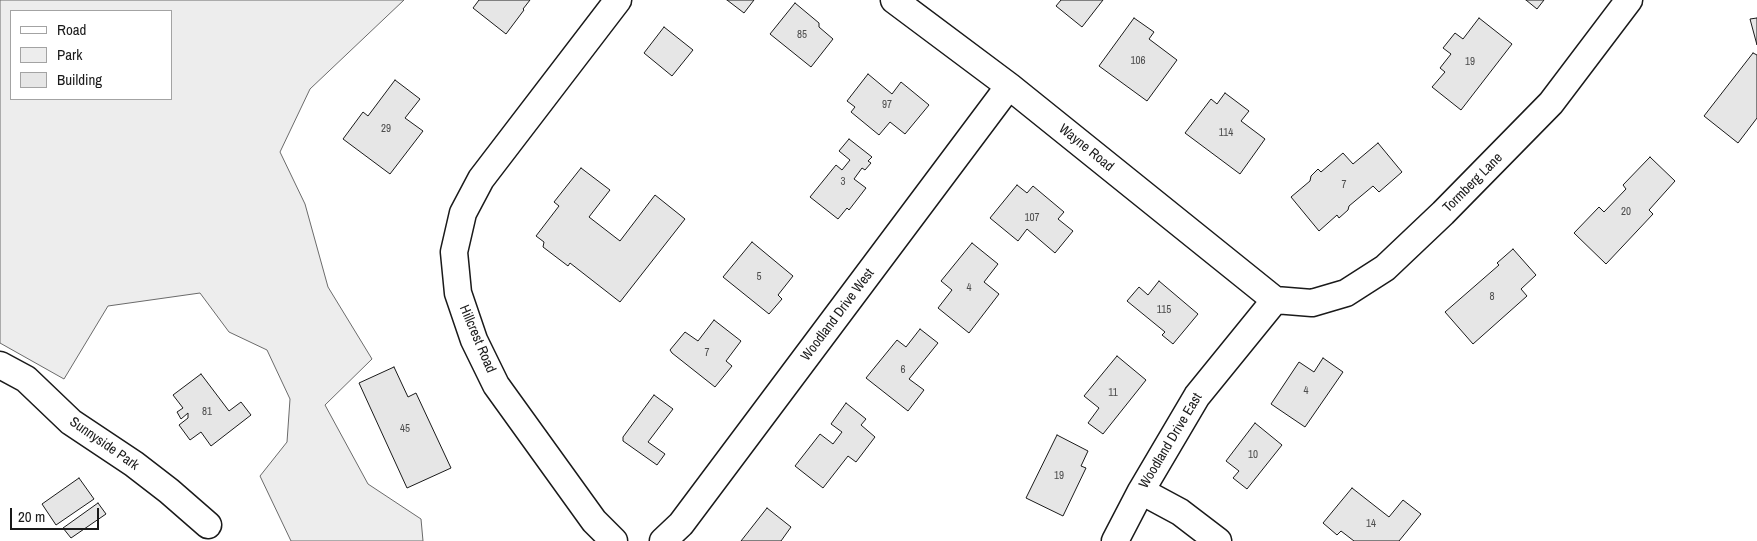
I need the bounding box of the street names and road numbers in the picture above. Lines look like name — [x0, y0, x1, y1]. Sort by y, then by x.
street label: Wayne Road — [1055, 121, 1117, 175]
street label: Tormberg Lane — [1440, 150, 1506, 216]
street label: Woodland Drive West — [798, 266, 878, 364]
street label: Hillcrest Road — [455, 303, 499, 375]
street label: Woodland Drive East — [1136, 390, 1206, 492]
street label: Sunnyside Park — [66, 414, 142, 474]

